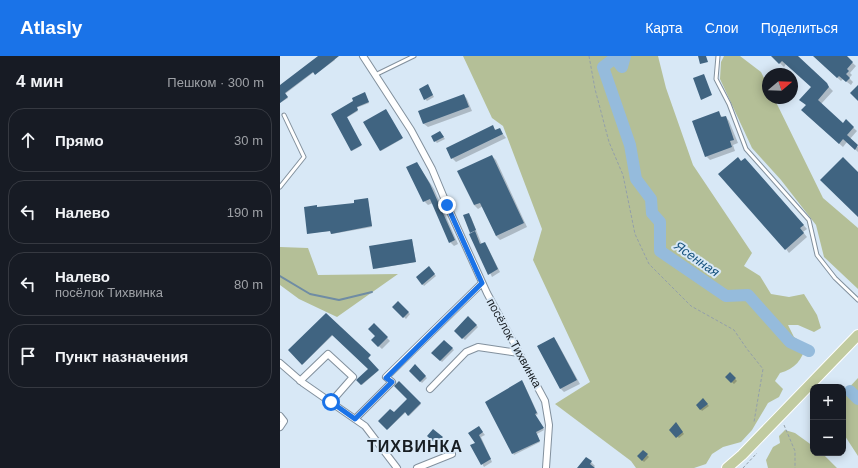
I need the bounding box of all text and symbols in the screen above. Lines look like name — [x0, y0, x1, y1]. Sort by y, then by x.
text: Atlasly — [20, 17, 82, 38]
text: Карта — [645, 20, 683, 36]
text: Слои — [705, 20, 739, 36]
text: Поделиться — [761, 20, 838, 36]
north arrow — [762, 68, 798, 104]
text: 4 мин — [16, 72, 63, 91]
text: Пешком · 300 m — [167, 75, 264, 90]
icon: ahead — [17, 129, 39, 151]
text: Прямо — [55, 132, 104, 149]
text: 30 m — [234, 133, 263, 148]
route end — [438, 196, 456, 214]
icon: left — [17, 201, 39, 223]
text: Налево — [55, 204, 110, 221]
text: 190 m — [227, 205, 263, 220]
water label: Ясенная — [671, 238, 722, 280]
text: Налево — [55, 268, 110, 285]
icon: left — [17, 273, 39, 295]
text: 80 m — [234, 277, 263, 292]
text: посёлок Тихвинка — [55, 285, 163, 300]
street label: посёлок Тихвинка — [484, 296, 544, 390]
icon: arrive — [17, 345, 39, 367]
text: Пункт назначения — [55, 348, 188, 365]
map controls — [810, 384, 846, 456]
button: + — [810, 384, 846, 420]
route start — [322, 393, 340, 411]
button: − — [810, 420, 846, 456]
district label: ТИХВИНКА — [367, 438, 463, 455]

